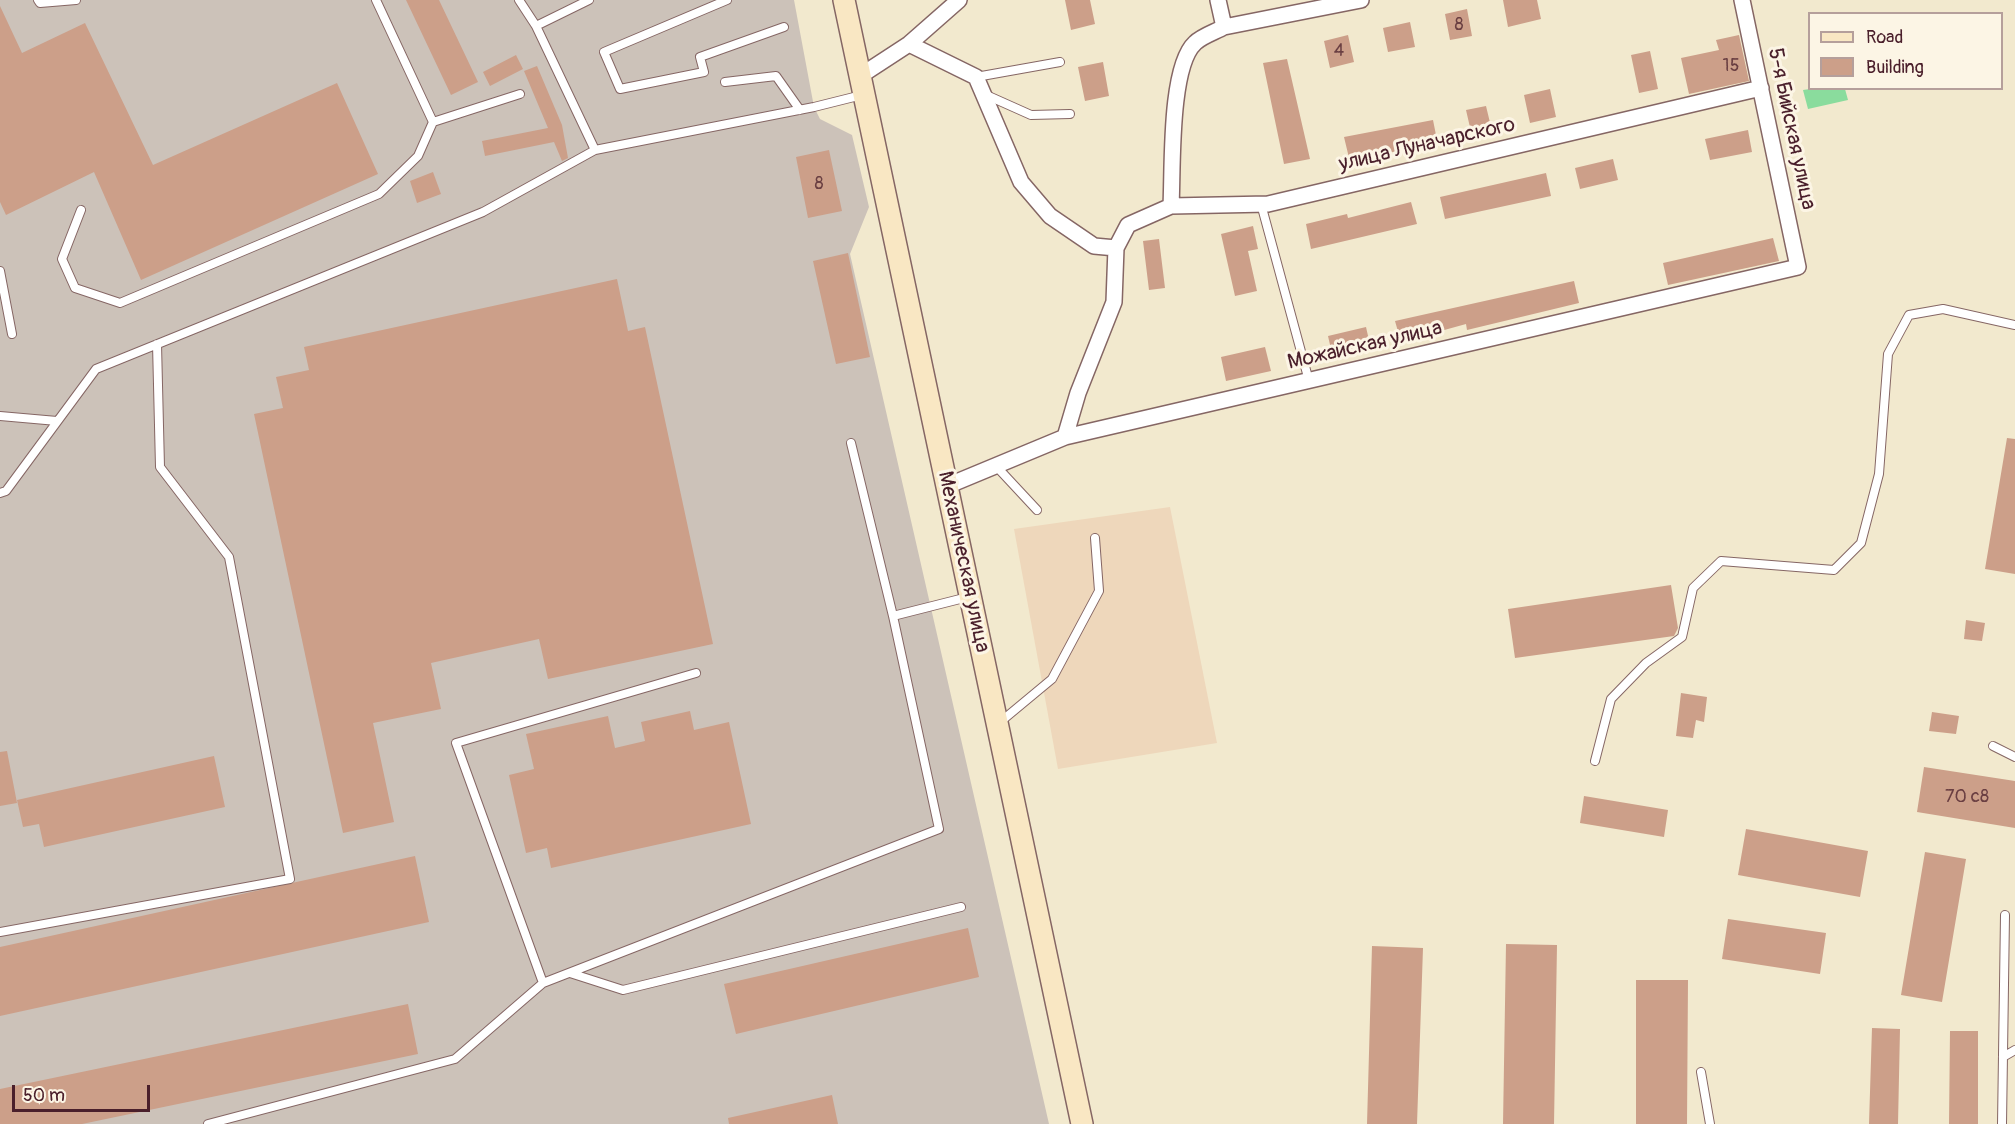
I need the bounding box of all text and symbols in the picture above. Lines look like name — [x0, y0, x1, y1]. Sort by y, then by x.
legend — [1808, 12, 2003, 90]
house number: 8 — [1454, 14, 1464, 36]
text: Road — [1866, 26, 1903, 49]
house number: 4 — [1334, 40, 1344, 62]
street label: 5-я Бийская улица — [1762, 46, 1820, 212]
house number: 15 — [1723, 55, 1739, 77]
text: Building — [1866, 56, 1924, 79]
street label: улица Луначарского — [1336, 112, 1518, 178]
house number: 8 — [814, 173, 824, 195]
street label: Можайская улица — [1285, 316, 1445, 376]
street label: Механическая улица — [931, 469, 995, 655]
house number: 70 с8 — [1945, 786, 1989, 808]
scale bar — [15, 1073, 153, 1111]
text: 50 m — [23, 1084, 65, 1107]

